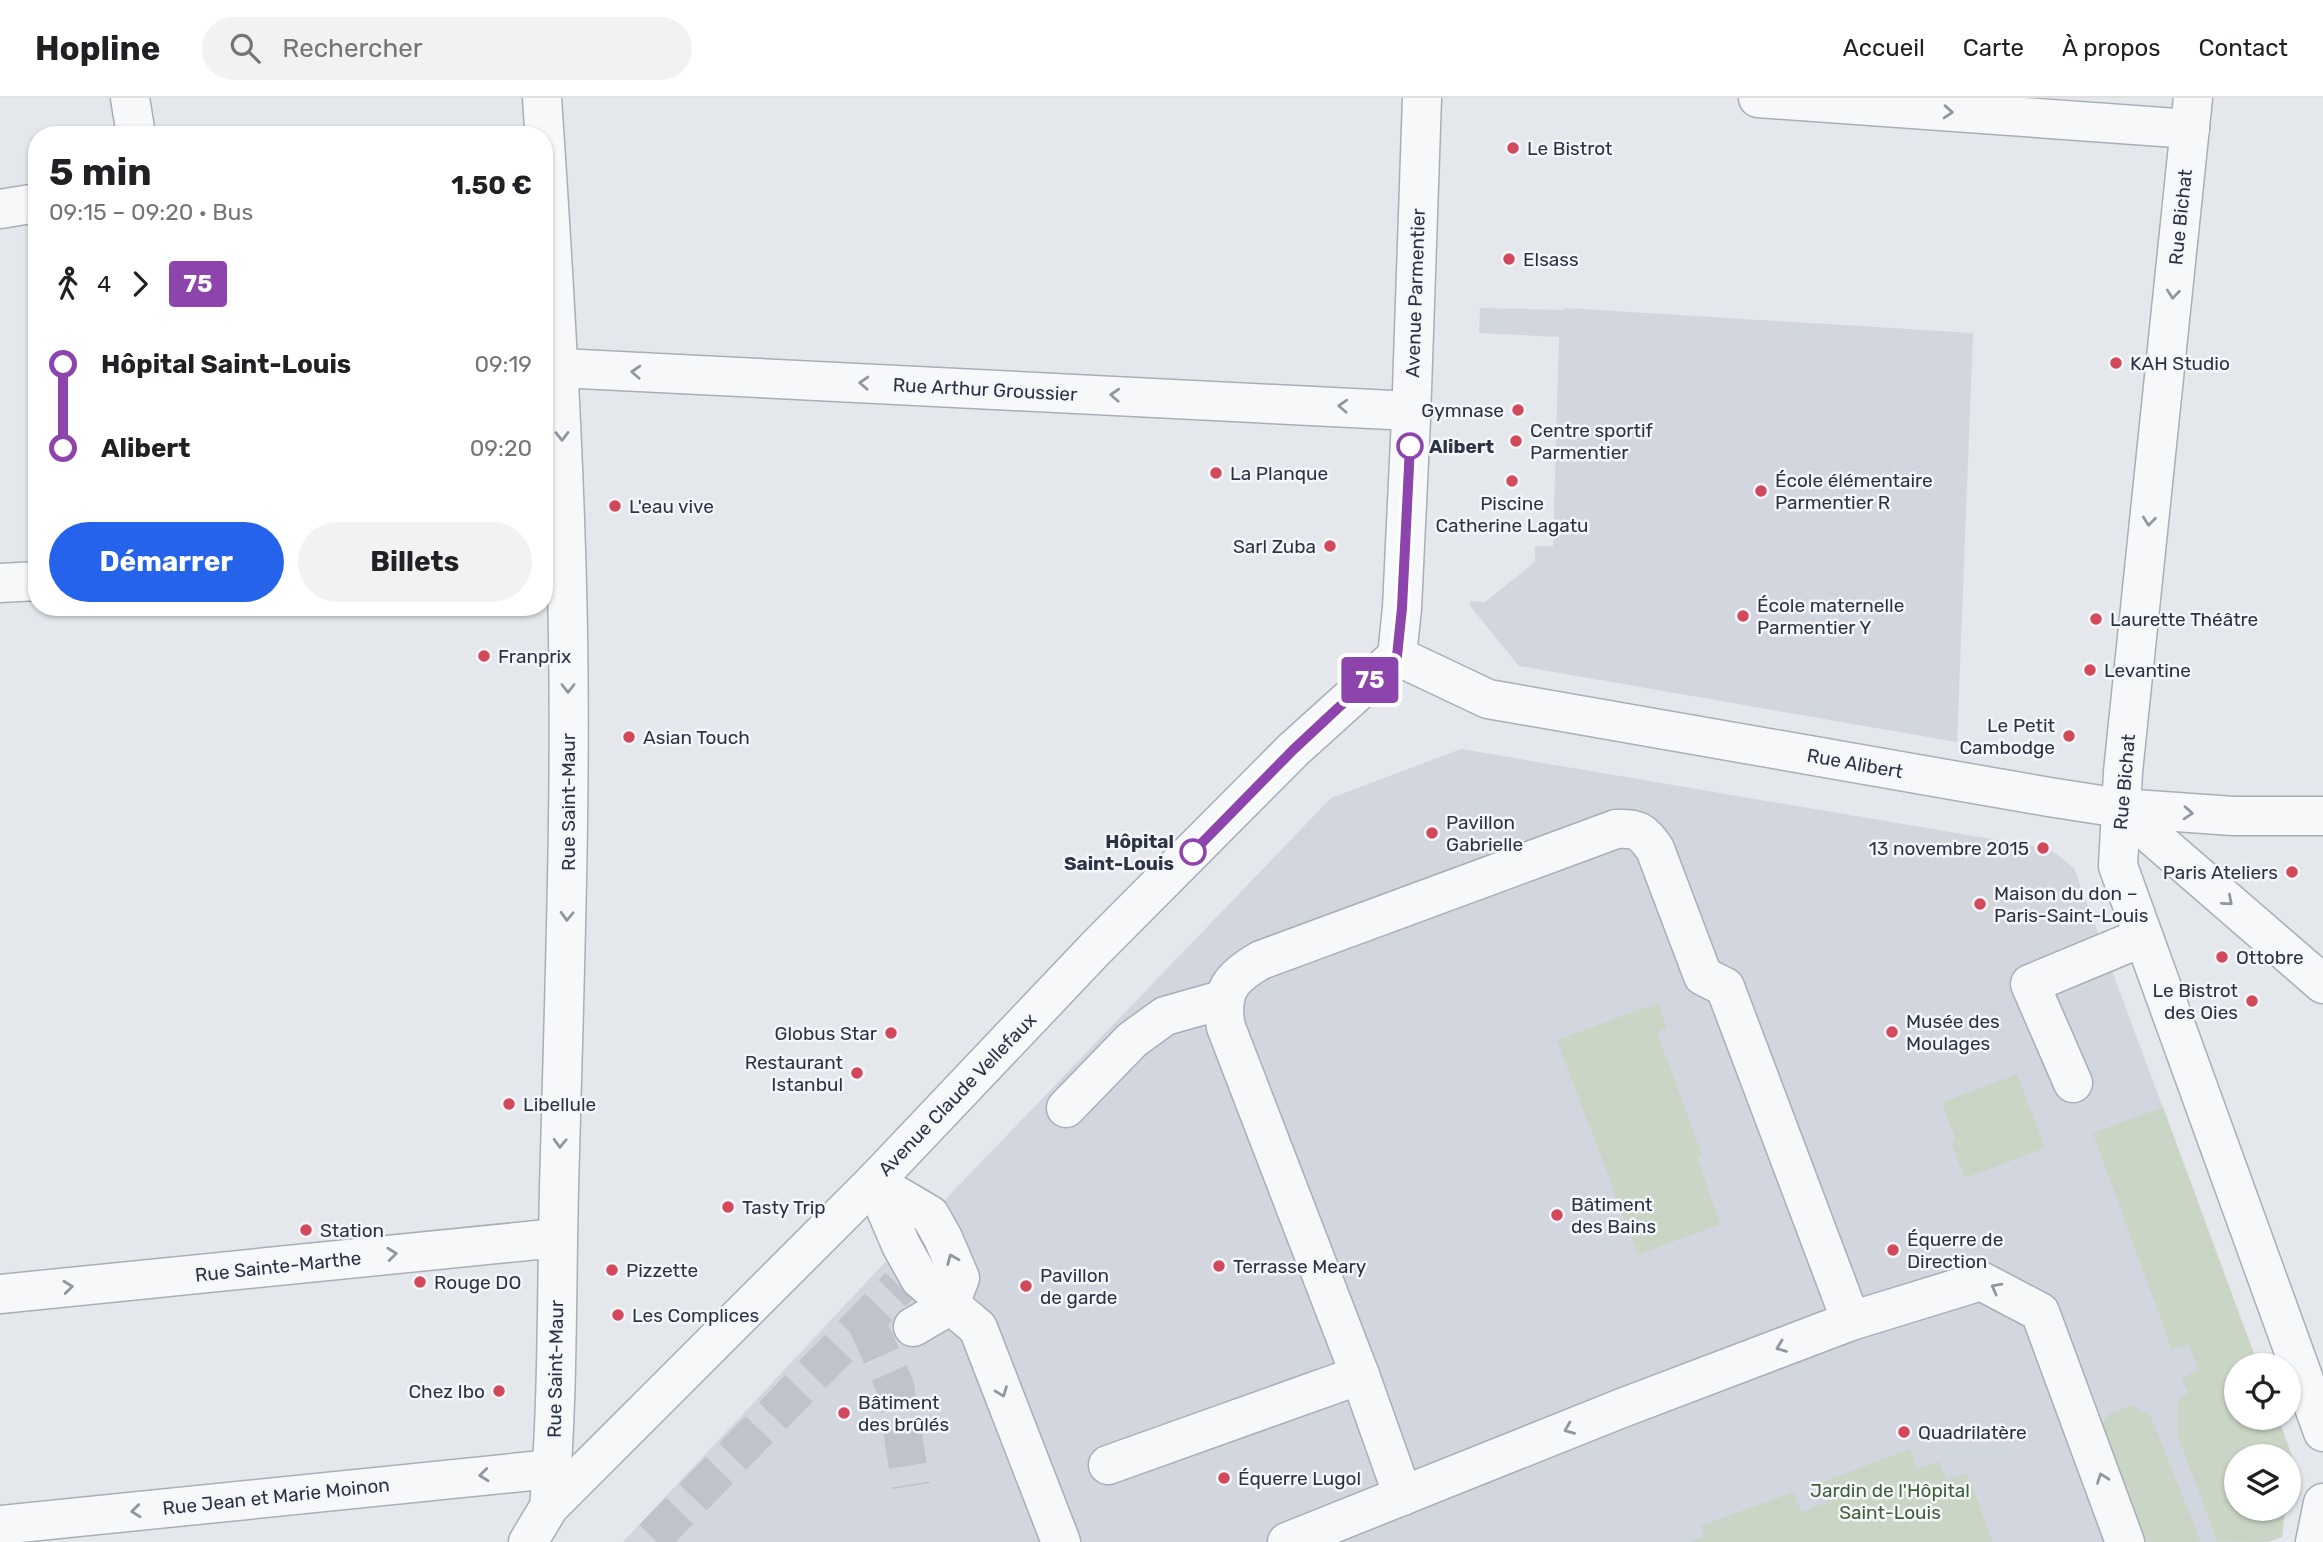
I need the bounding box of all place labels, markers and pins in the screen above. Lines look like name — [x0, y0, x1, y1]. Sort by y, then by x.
place label: Le Bistrot — [1527, 137, 1613, 160]
marker: Le Bistrot — [1505, 140, 1521, 156]
place label: Elsass — [1523, 248, 1579, 271]
marker: Elsass — [1501, 251, 1517, 267]
place label: KAH Studio — [2130, 352, 2230, 375]
marker: KAH Studio — [2108, 355, 2124, 371]
place label: Gymnase — [1421, 399, 1504, 422]
marker: Gymnase — [1510, 402, 1526, 418]
place label: Centre sportif Parmentier — [1530, 419, 1654, 464]
marker: Alibert — [1397, 433, 1423, 459]
marker: Centre sportif Parmentier — [1508, 433, 1524, 449]
place label: Alibert — [1429, 435, 1494, 458]
place label: La Planque — [1230, 462, 1328, 485]
marker: La Planque — [1208, 465, 1224, 481]
place label: École élémentaire Parmentier R — [1775, 469, 1933, 514]
marker: Piscine Catherine Lagatu — [1504, 473, 1520, 489]
marker: École élémentaire Parmentier R — [1753, 483, 1769, 499]
place label: Piscine Catherine Lagatu — [1435, 492, 1589, 537]
place label: L'eau vive — [629, 495, 714, 518]
marker: L'eau vive — [607, 498, 623, 514]
place label: Sarl Zuba — [1233, 535, 1316, 558]
marker: Sarl Zuba — [1322, 538, 1338, 554]
place label: École maternelle Parmentier Y — [1757, 594, 1904, 639]
marker: École maternelle Parmentier Y — [1735, 608, 1751, 624]
place label: Laurette Théâtre — [2110, 608, 2258, 631]
marker: Laurette Théâtre — [2088, 611, 2104, 627]
place label: Franprix — [498, 645, 571, 668]
marker: Franprix — [476, 648, 492, 664]
place label: Levantine — [2104, 659, 2191, 682]
marker: Levantine — [2082, 662, 2098, 678]
place label: Le Petit Cambodge — [1959, 714, 2056, 759]
place label: Asian Touch — [643, 726, 750, 749]
marker: Le Petit Cambodge — [2061, 728, 2077, 744]
marker: Asian Touch — [621, 729, 637, 745]
place label: Pavillon Gabrielle — [1446, 811, 1523, 856]
marker: Pavillon Gabrielle — [1424, 825, 1440, 841]
place label: Hôpital Saint-Louis — [1064, 830, 1174, 875]
place label: 13 novembre 2015 — [1869, 837, 2029, 860]
marker: Hôpital Saint-Louis — [1180, 839, 1206, 865]
marker: 13 novembre 2015 — [2035, 840, 2051, 856]
place label: Paris Ateliers — [2163, 861, 2278, 884]
marker: Paris Ateliers — [2284, 864, 2300, 880]
place label: Maison du don – Paris-Saint-Louis — [1994, 882, 2148, 927]
marker: Maison du don – Paris-Saint-Louis — [1972, 896, 1988, 912]
place label: Ottobre — [2236, 946, 2304, 969]
marker: Ottobre — [2214, 949, 2230, 965]
place label: Le Bistrot des Oies — [2153, 979, 2239, 1024]
marker: Le Bistrot des Oies — [2244, 993, 2260, 1009]
place label: Musée des Moulages — [1906, 1010, 2000, 1055]
place label: Globus Star — [774, 1022, 878, 1045]
marker: Musée des Moulages — [1884, 1024, 1900, 1040]
marker: Globus Star — [883, 1025, 899, 1041]
place label: Restaurant Istanbul — [745, 1051, 844, 1096]
marker: Restaurant Istanbul — [849, 1065, 865, 1081]
place label: Libellule — [523, 1093, 596, 1116]
marker: Libellule — [501, 1096, 517, 1112]
place label: Bâtiment des Bains — [1571, 1193, 1656, 1238]
place label: Tasty Trip — [742, 1196, 826, 1219]
marker: Tasty Trip — [720, 1199, 736, 1215]
marker: Bâtiment des Bains — [1549, 1207, 1565, 1223]
place label: Station — [320, 1219, 384, 1242]
marker: Station — [298, 1222, 314, 1238]
place label: Équerre de Direction — [1907, 1228, 2003, 1273]
marker: Équerre de Direction — [1885, 1242, 1901, 1258]
place label: Terrasse Meary — [1233, 1255, 1366, 1278]
marker: Terrasse Meary — [1211, 1258, 1227, 1274]
place label: Pizzette — [626, 1259, 698, 1282]
marker: Pizzette — [604, 1262, 620, 1278]
place label: Pavillon de garde — [1040, 1264, 1117, 1309]
place label: Rouge DO — [434, 1271, 521, 1294]
marker: Rouge DO — [412, 1274, 428, 1290]
marker: Pavillon de garde — [1018, 1278, 1034, 1294]
place label: Les Complices — [632, 1304, 759, 1327]
marker: Les Complices — [610, 1307, 626, 1323]
place label: Chez Ibo — [408, 1380, 485, 1403]
marker: Chez Ibo — [491, 1383, 507, 1399]
place label: Bâtiment des brûlés — [858, 1391, 949, 1436]
marker: Bâtiment des brûlés — [836, 1405, 852, 1421]
place label: Quadrilatère — [1918, 1421, 2027, 1444]
marker: Quadrilatère — [1896, 1424, 1912, 1440]
place label: Équerre Lugol — [1238, 1467, 1361, 1490]
marker: Équerre Lugol — [1216, 1470, 1232, 1486]

